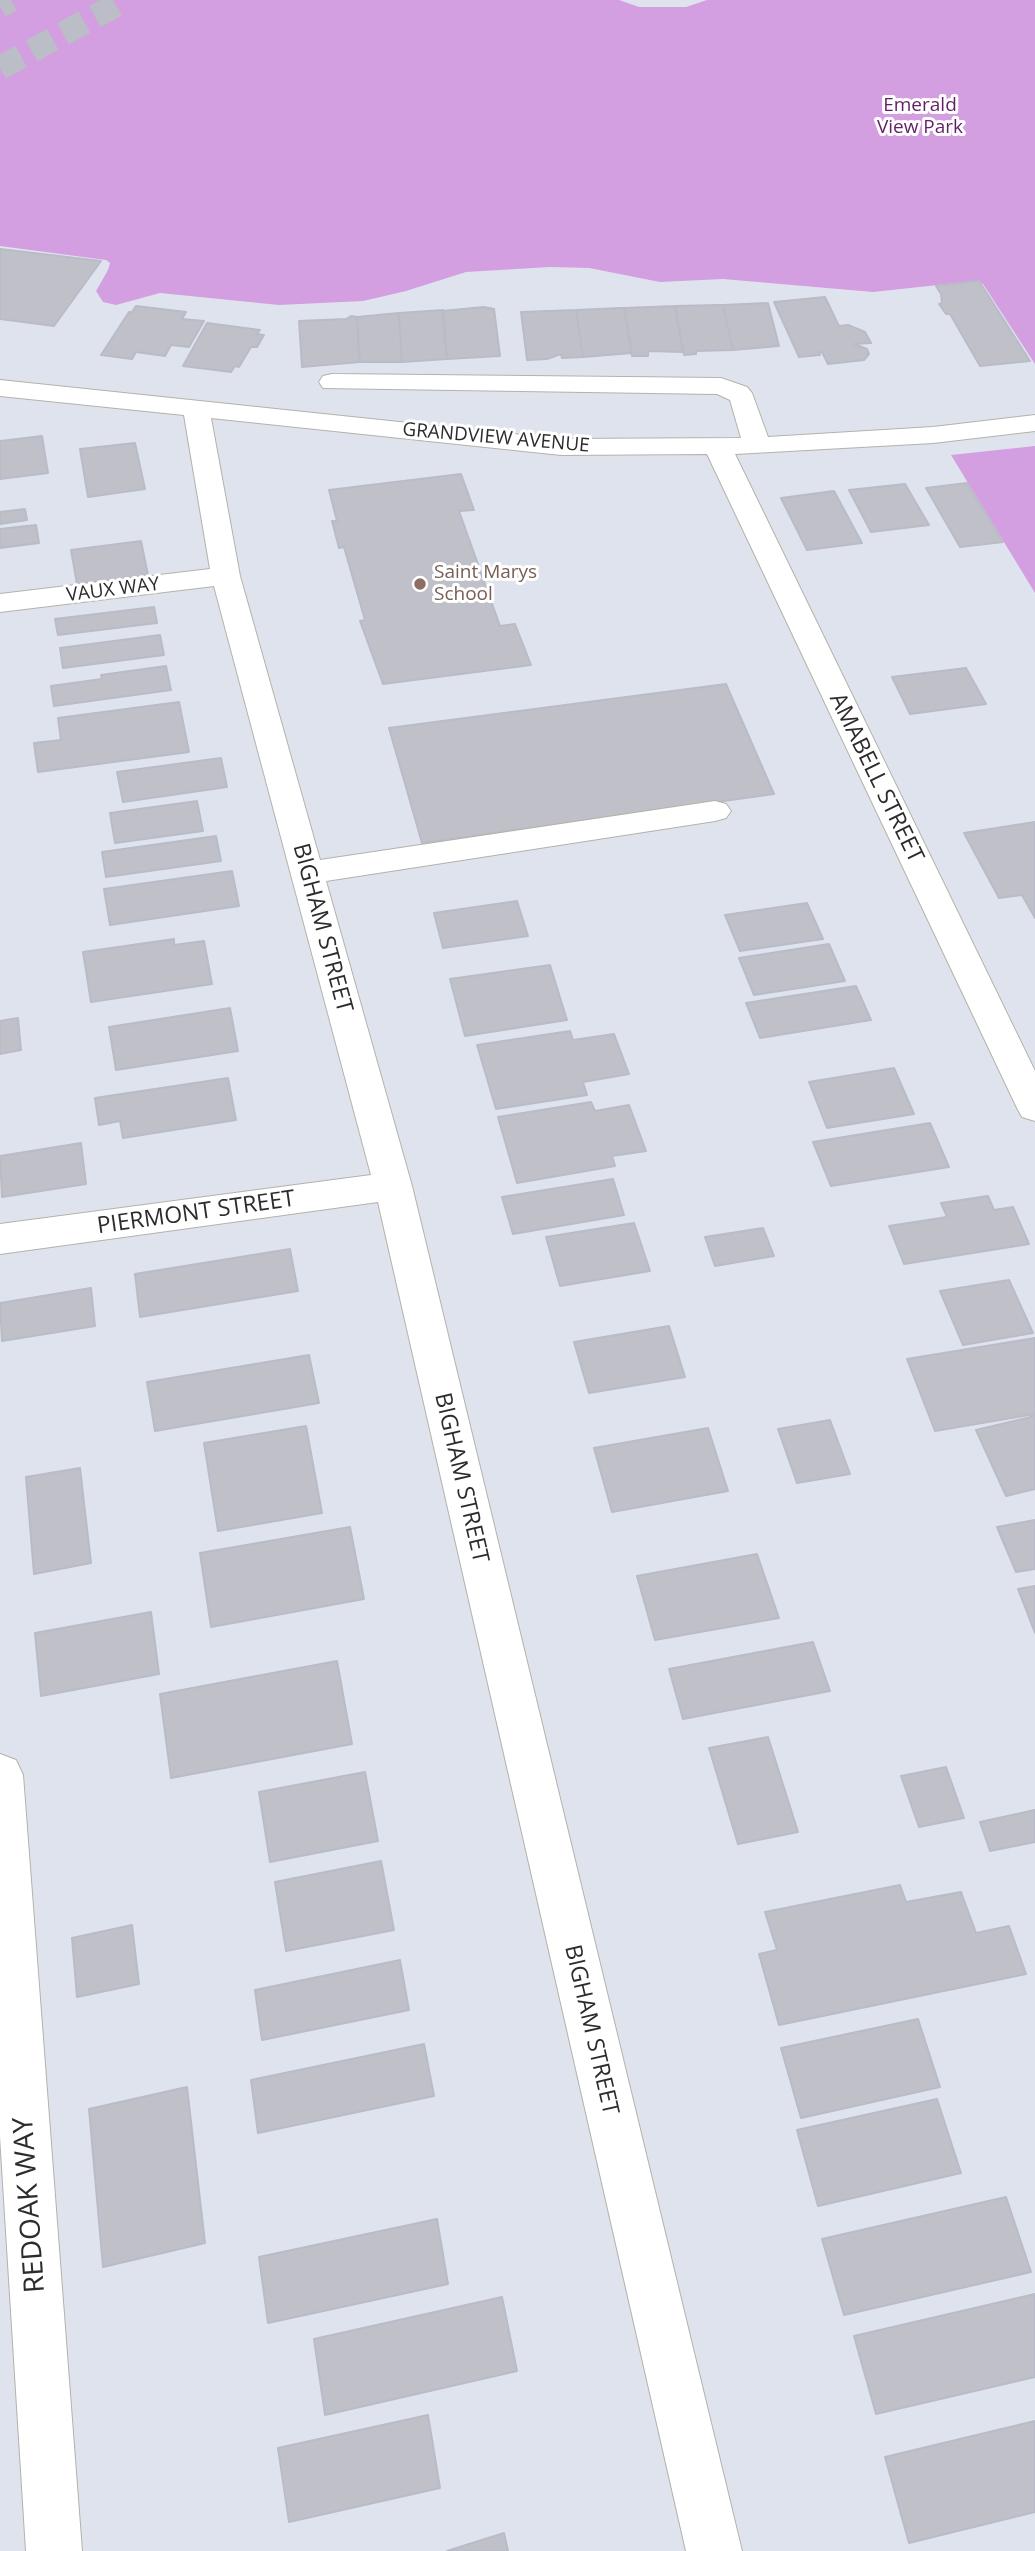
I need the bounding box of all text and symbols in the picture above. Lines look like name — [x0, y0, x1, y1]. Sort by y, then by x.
park label: Emerald View Park — [877, 95, 963, 139]
street label: GRANDVIEW AVENUE — [401, 418, 591, 458]
place label: Saint Marys School — [434, 562, 537, 606]
street label: VAUX WAY — [65, 573, 161, 607]
marker: Saint Marys School — [412, 576, 428, 592]
street label: AMABELL STREET — [823, 689, 929, 867]
street label: BIGHAM STREET — [286, 840, 358, 1016]
street label: PIERMONT STREET — [95, 1185, 297, 1241]
street label: BIGHAM STREET — [428, 1390, 494, 1566]
street label: BIGHAM STREET — [558, 1942, 624, 2118]
street label: REDOAK WAY — [7, 2116, 53, 2294]

